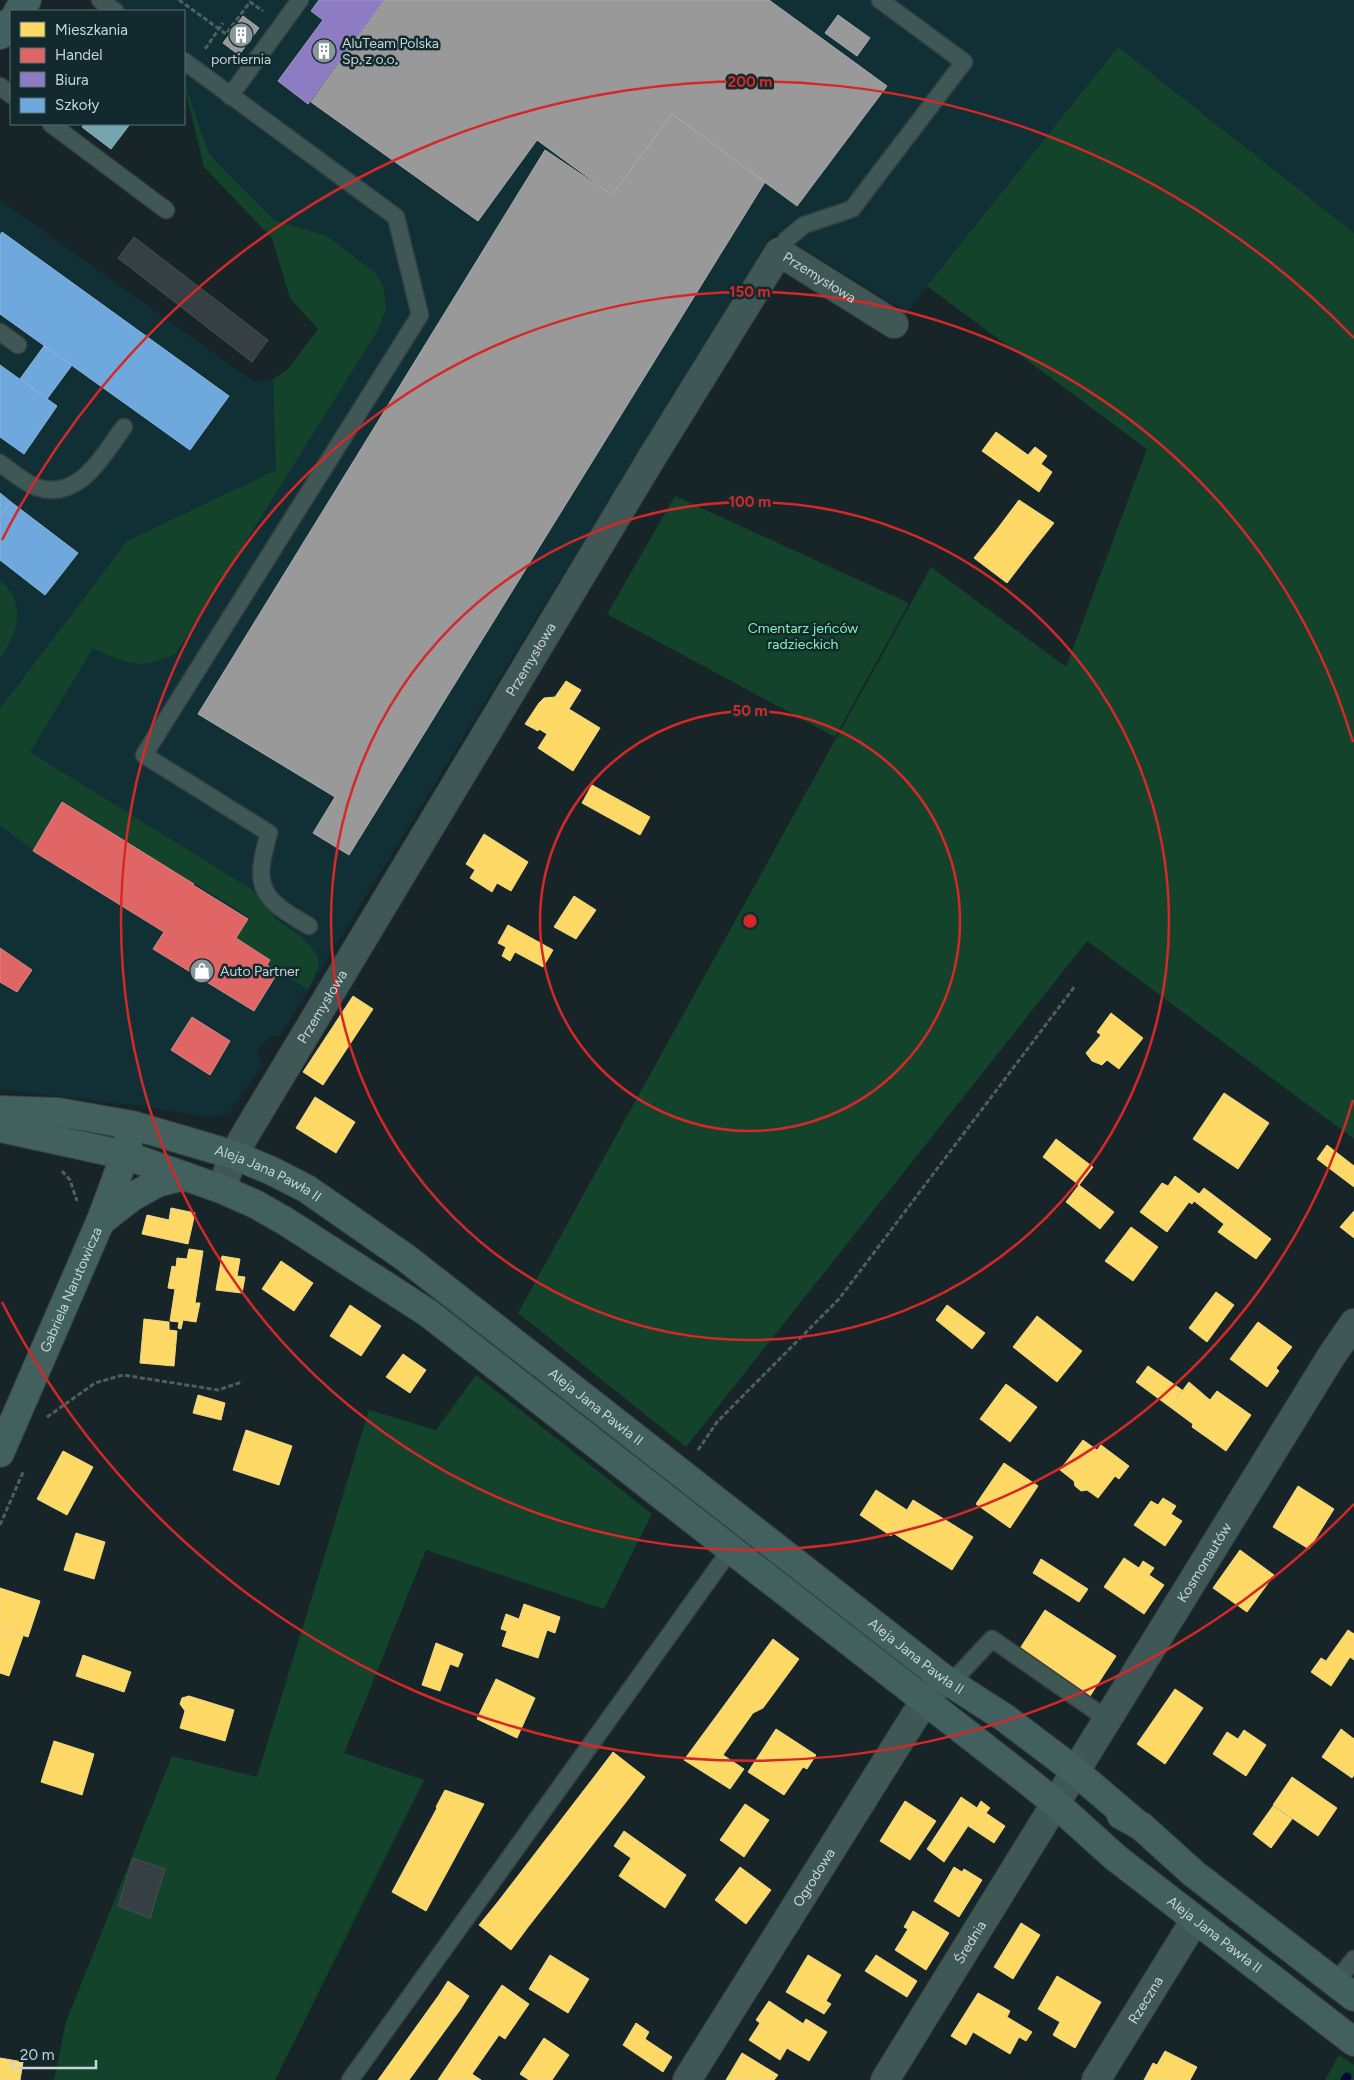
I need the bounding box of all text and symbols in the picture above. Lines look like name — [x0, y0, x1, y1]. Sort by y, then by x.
legend — [10, 10, 185, 125]
text: Mieszkania — [55, 21, 128, 39]
building icon: portiernia — [228, 22, 254, 48]
place label: AluTeam Polska Sp. z o.o. — [342, 35, 439, 68]
building icon: AluTeam Polska Sp. z o.o. — [311, 38, 337, 64]
text: Handel — [55, 46, 103, 64]
place label: portiernia — [211, 51, 271, 68]
text: Biura — [55, 71, 89, 89]
text: 200 m — [728, 73, 772, 91]
text: Szkoły — [55, 96, 100, 114]
street label: Przemysłowa — [780, 249, 859, 307]
text: 150 m — [729, 283, 771, 301]
text: 100 m — [729, 493, 771, 511]
street label: Przemysłowa — [502, 620, 560, 700]
park label: Cmentarz jeńców radzieckich — [748, 620, 858, 653]
text: 50 m — [732, 702, 768, 720]
centre of rings — [741, 912, 759, 930]
shop icon: Auto Partner — [189, 958, 215, 984]
place label: Auto Partner — [220, 963, 300, 980]
street label: Przemysłowa — [294, 967, 351, 1047]
street label: Aleja Jana Pawła II — [213, 1142, 324, 1205]
street label: Gabriela Narutowicza — [37, 1225, 106, 1355]
street label: Aleja Jana Pawła II — [545, 1365, 646, 1449]
street label: Kosmonautów — [1174, 1520, 1235, 1606]
street label: Aleja Jana Pawła II — [865, 1615, 967, 1698]
street label: Ogrodowa — [790, 1845, 839, 1910]
street label: Aleja Jana Pawła II — [1163, 1893, 1265, 1977]
street label: Średnia — [951, 1918, 990, 1967]
street label: Rzeczna — [1125, 1973, 1167, 2027]
scale bar — [12, 2038, 96, 2070]
text: 20 m — [20, 2046, 54, 2064]

